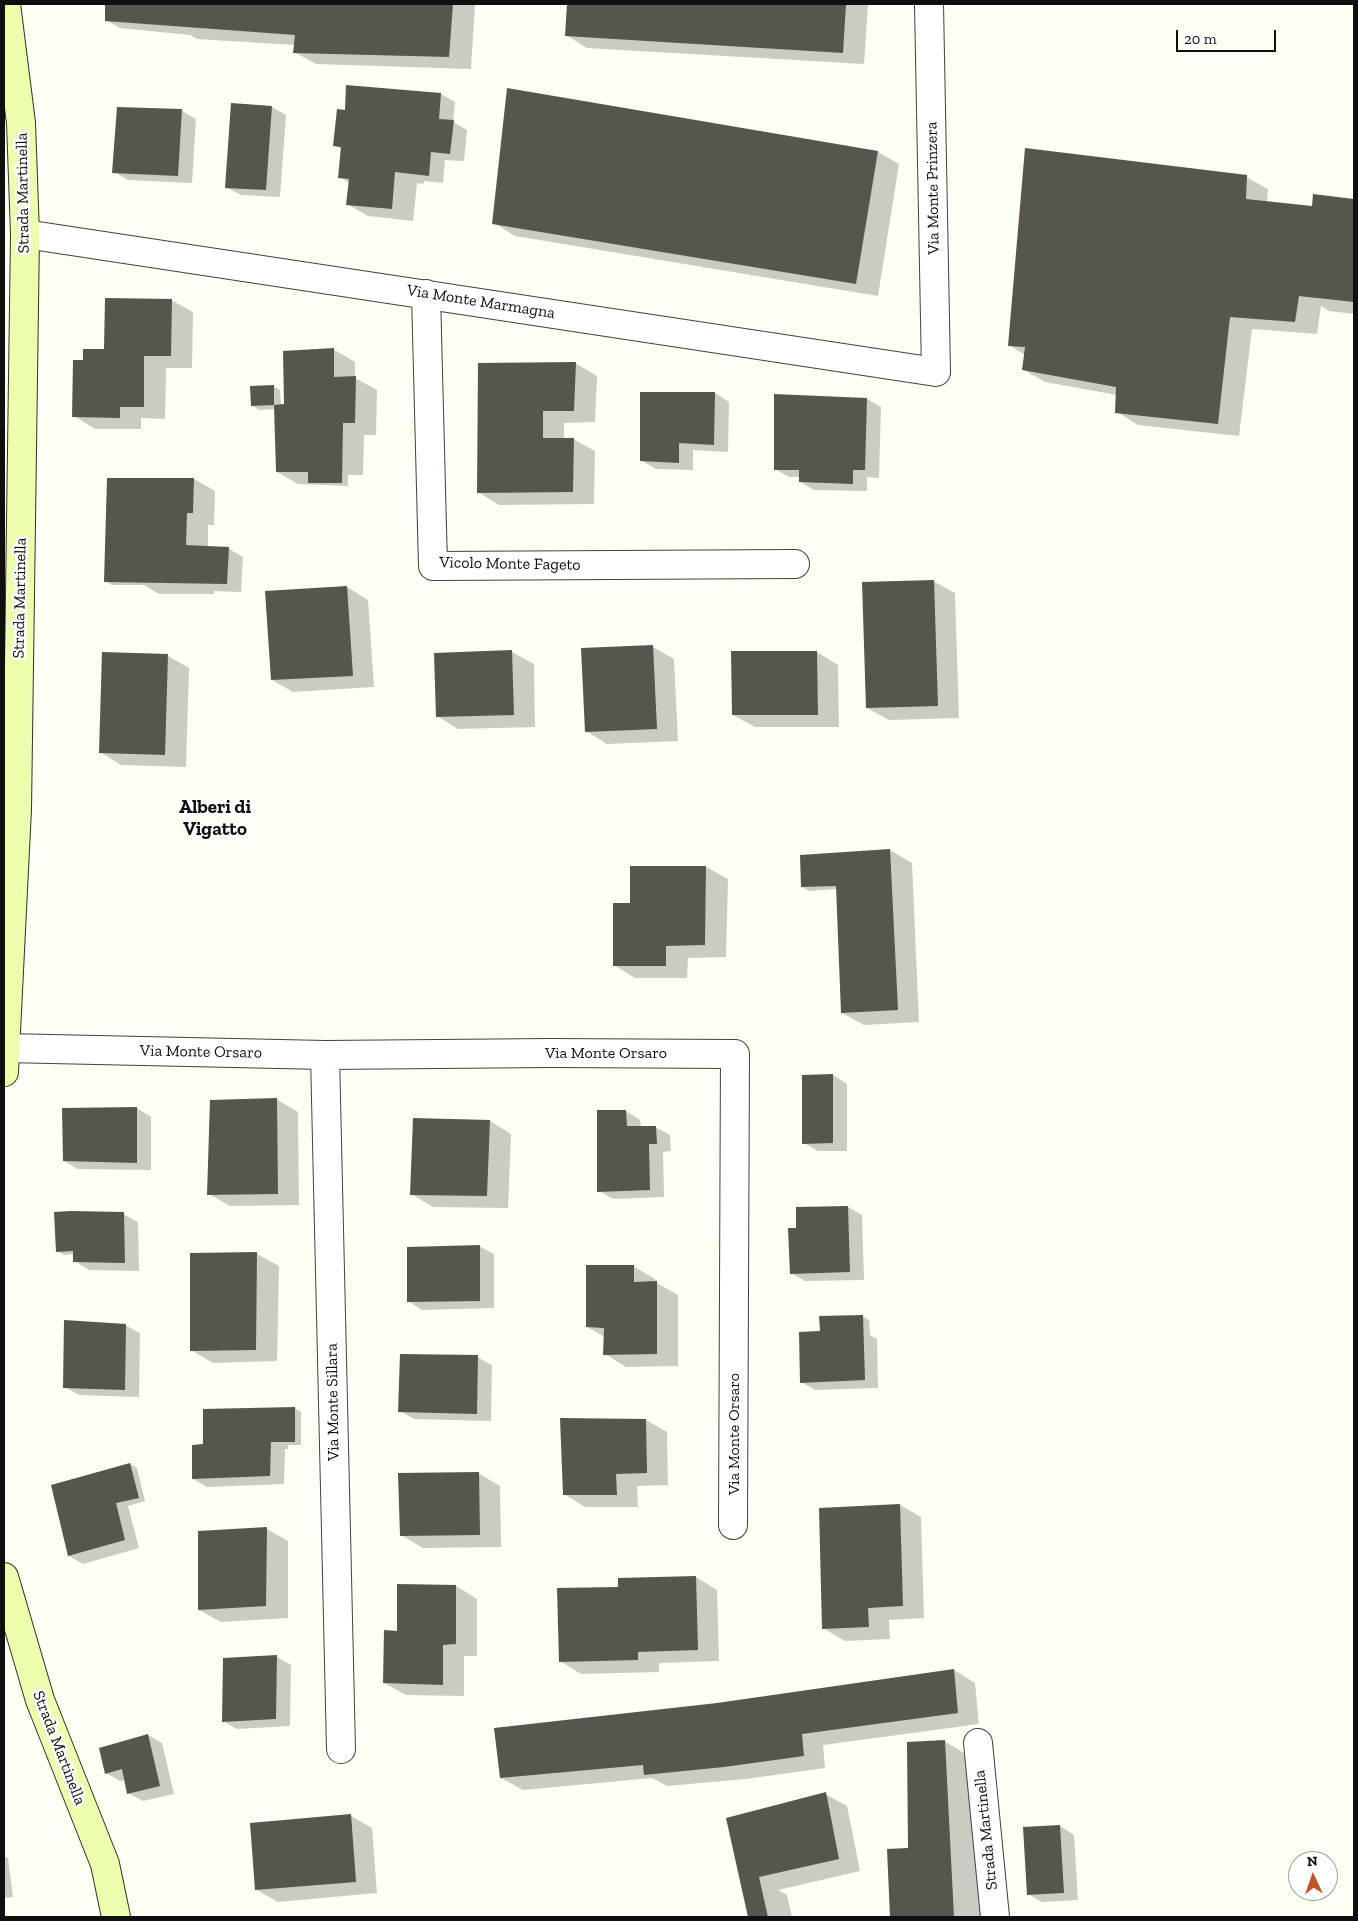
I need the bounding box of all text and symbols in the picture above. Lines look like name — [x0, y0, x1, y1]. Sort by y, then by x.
scale bar — [1178, 20, 1278, 52]
text: 20 m — [1184, 30, 1217, 48]
street label: Via Monte Prinzera — [922, 121, 944, 255]
street label: Strada Martinella — [12, 132, 34, 254]
street label: Via Monte Marmagna — [406, 281, 556, 323]
street label: Strada Martinella — [9, 537, 31, 659]
street label: Vicolo Monte Fageto — [439, 553, 581, 575]
district label: Alberi di Vigatto — [179, 797, 251, 841]
street label: Via Monte Orsaro — [140, 1041, 262, 1063]
street label: Via Monte Orsaro — [545, 1043, 667, 1063]
street label: Via Monte Sillara — [322, 1343, 344, 1461]
street label: Via Monte Orsaro — [724, 1373, 744, 1495]
street label: Strada Martinella — [28, 1688, 90, 1808]
street label: Strada Martinella — [970, 1769, 1002, 1891]
north arrow — [1288, 1851, 1338, 1901]
text: N — [1306, 1853, 1318, 1870]

